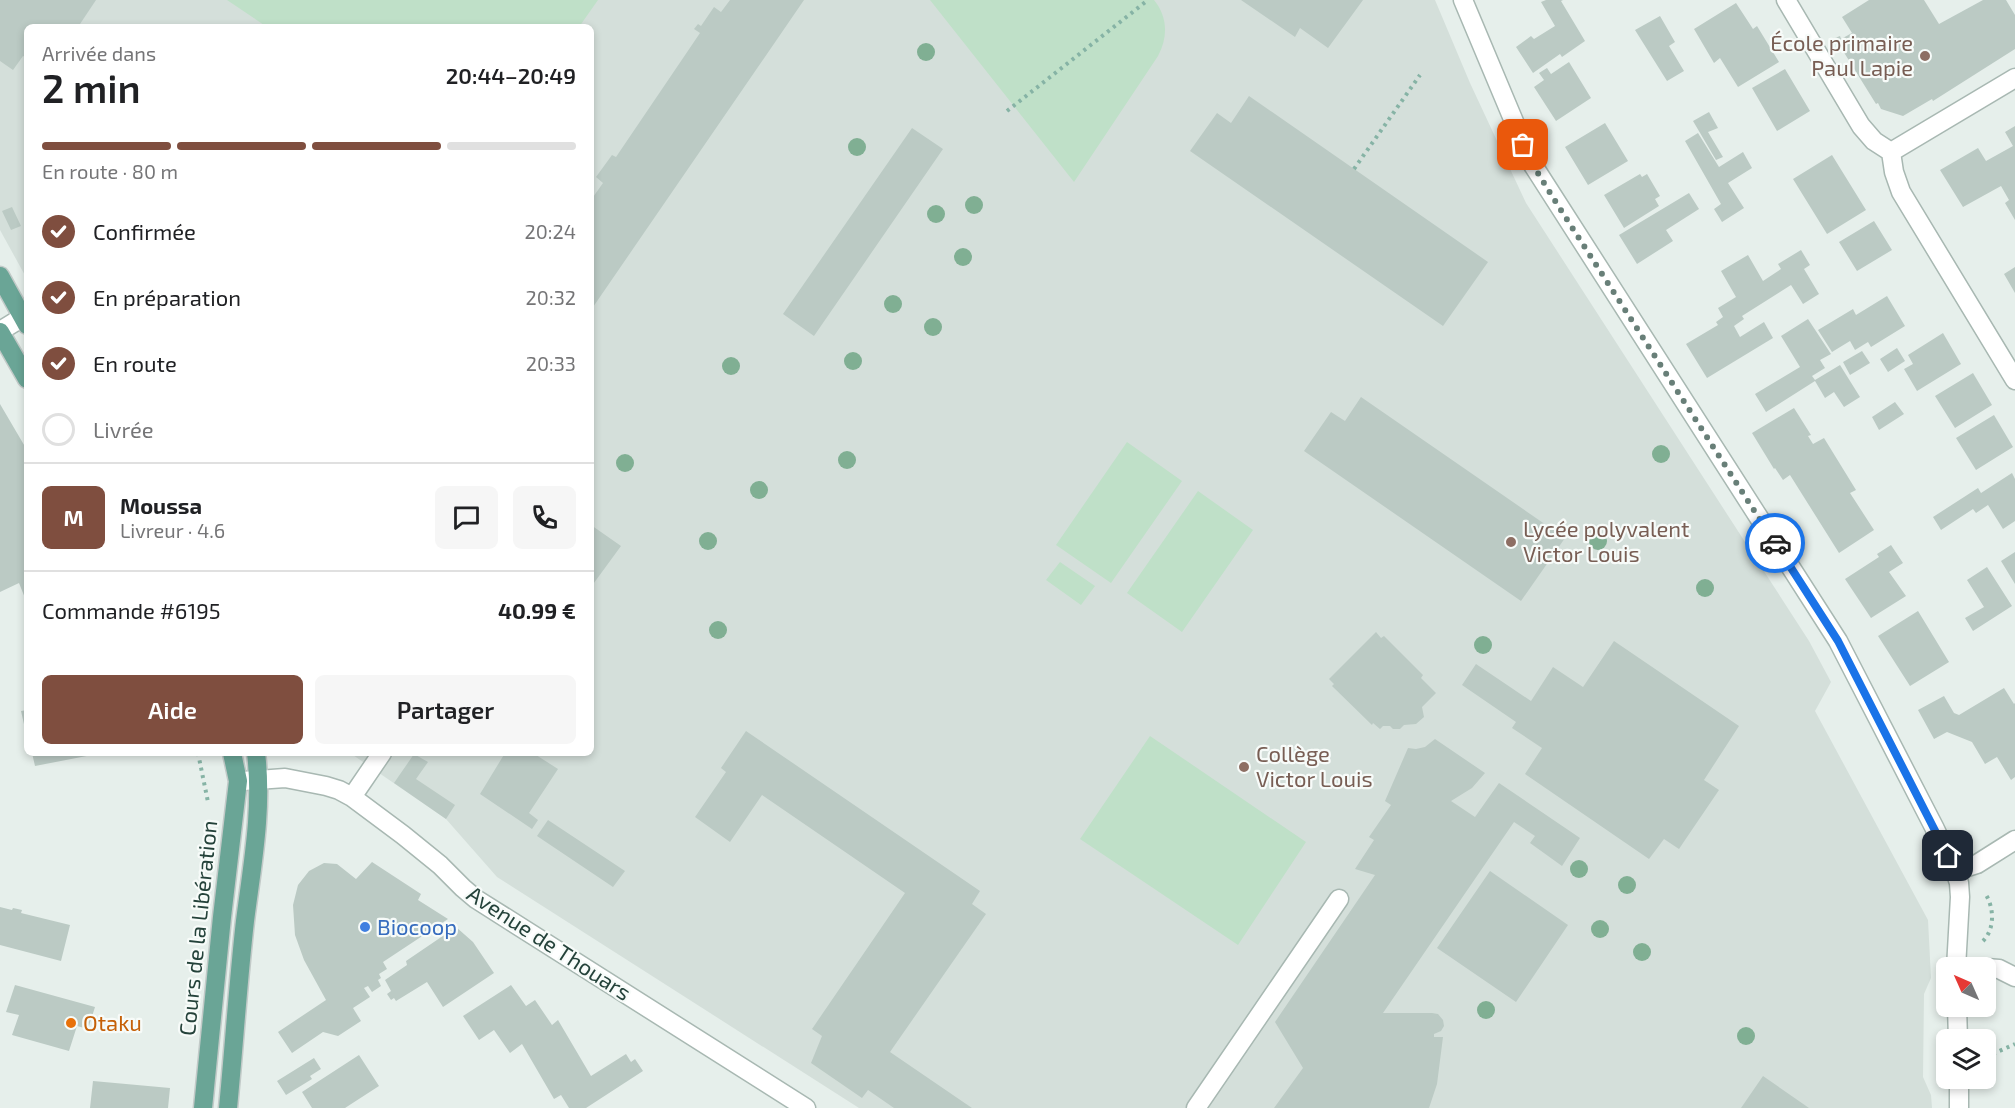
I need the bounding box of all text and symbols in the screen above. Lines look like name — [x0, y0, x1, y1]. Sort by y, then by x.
place label: École primaire Paul Lapie — [1770, 29, 1913, 80]
text: Arrivée dans — [42, 41, 156, 65]
marker: École primaire Paul Lapie — [1918, 49, 1932, 63]
text: 20:44–20:49 — [446, 62, 576, 88]
text: 2 min — [42, 64, 141, 111]
pin — [1497, 119, 1548, 170]
icon: bag — [1506, 128, 1539, 161]
text: En route · 80 m — [42, 159, 178, 183]
icon: check — [42, 215, 75, 248]
text: Confirmée — [93, 218, 196, 244]
text: 20:24 — [524, 219, 576, 243]
icon: check — [42, 281, 75, 314]
text: En préparation — [93, 284, 241, 310]
text: 20:32 — [526, 285, 576, 309]
icon: check — [42, 347, 75, 380]
text: En route — [93, 350, 177, 376]
text: 20:33 — [526, 351, 576, 375]
text: Livrée — [93, 416, 154, 442]
button: chat — [435, 486, 498, 549]
button: phone — [513, 486, 576, 549]
text: Moussa — [120, 492, 202, 518]
text: M — [63, 504, 84, 530]
courier — [1745, 513, 1805, 573]
place label: Lycée polyvalent Victor Louis — [1523, 515, 1690, 566]
text: Livreur · 4.6 — [120, 518, 225, 542]
icon: car — [1759, 527, 1792, 560]
marker: Lycée polyvalent Victor Louis — [1504, 535, 1518, 549]
text: Commande #6195 — [42, 597, 221, 623]
text: 40.99 € — [498, 597, 576, 623]
button: Aide — [42, 675, 303, 744]
button: Partager — [315, 675, 576, 744]
place label: Collège Victor Louis — [1256, 740, 1373, 791]
marker: Collège Victor Louis — [1237, 760, 1251, 774]
street label: Cours de la Libération — [173, 819, 221, 1037]
pin — [1922, 830, 1973, 881]
icon: home — [1931, 839, 1964, 872]
street label: Avenue de Thouars — [463, 879, 636, 1005]
place label: Biocoop — [377, 913, 457, 939]
marker: Biocoop — [358, 920, 372, 934]
north arrow — [1936, 957, 1996, 1017]
map controls — [1936, 957, 1996, 1089]
place label: Otaku — [83, 1009, 142, 1035]
marker: Otaku — [64, 1016, 78, 1030]
button: layers — [1936, 1029, 1996, 1089]

